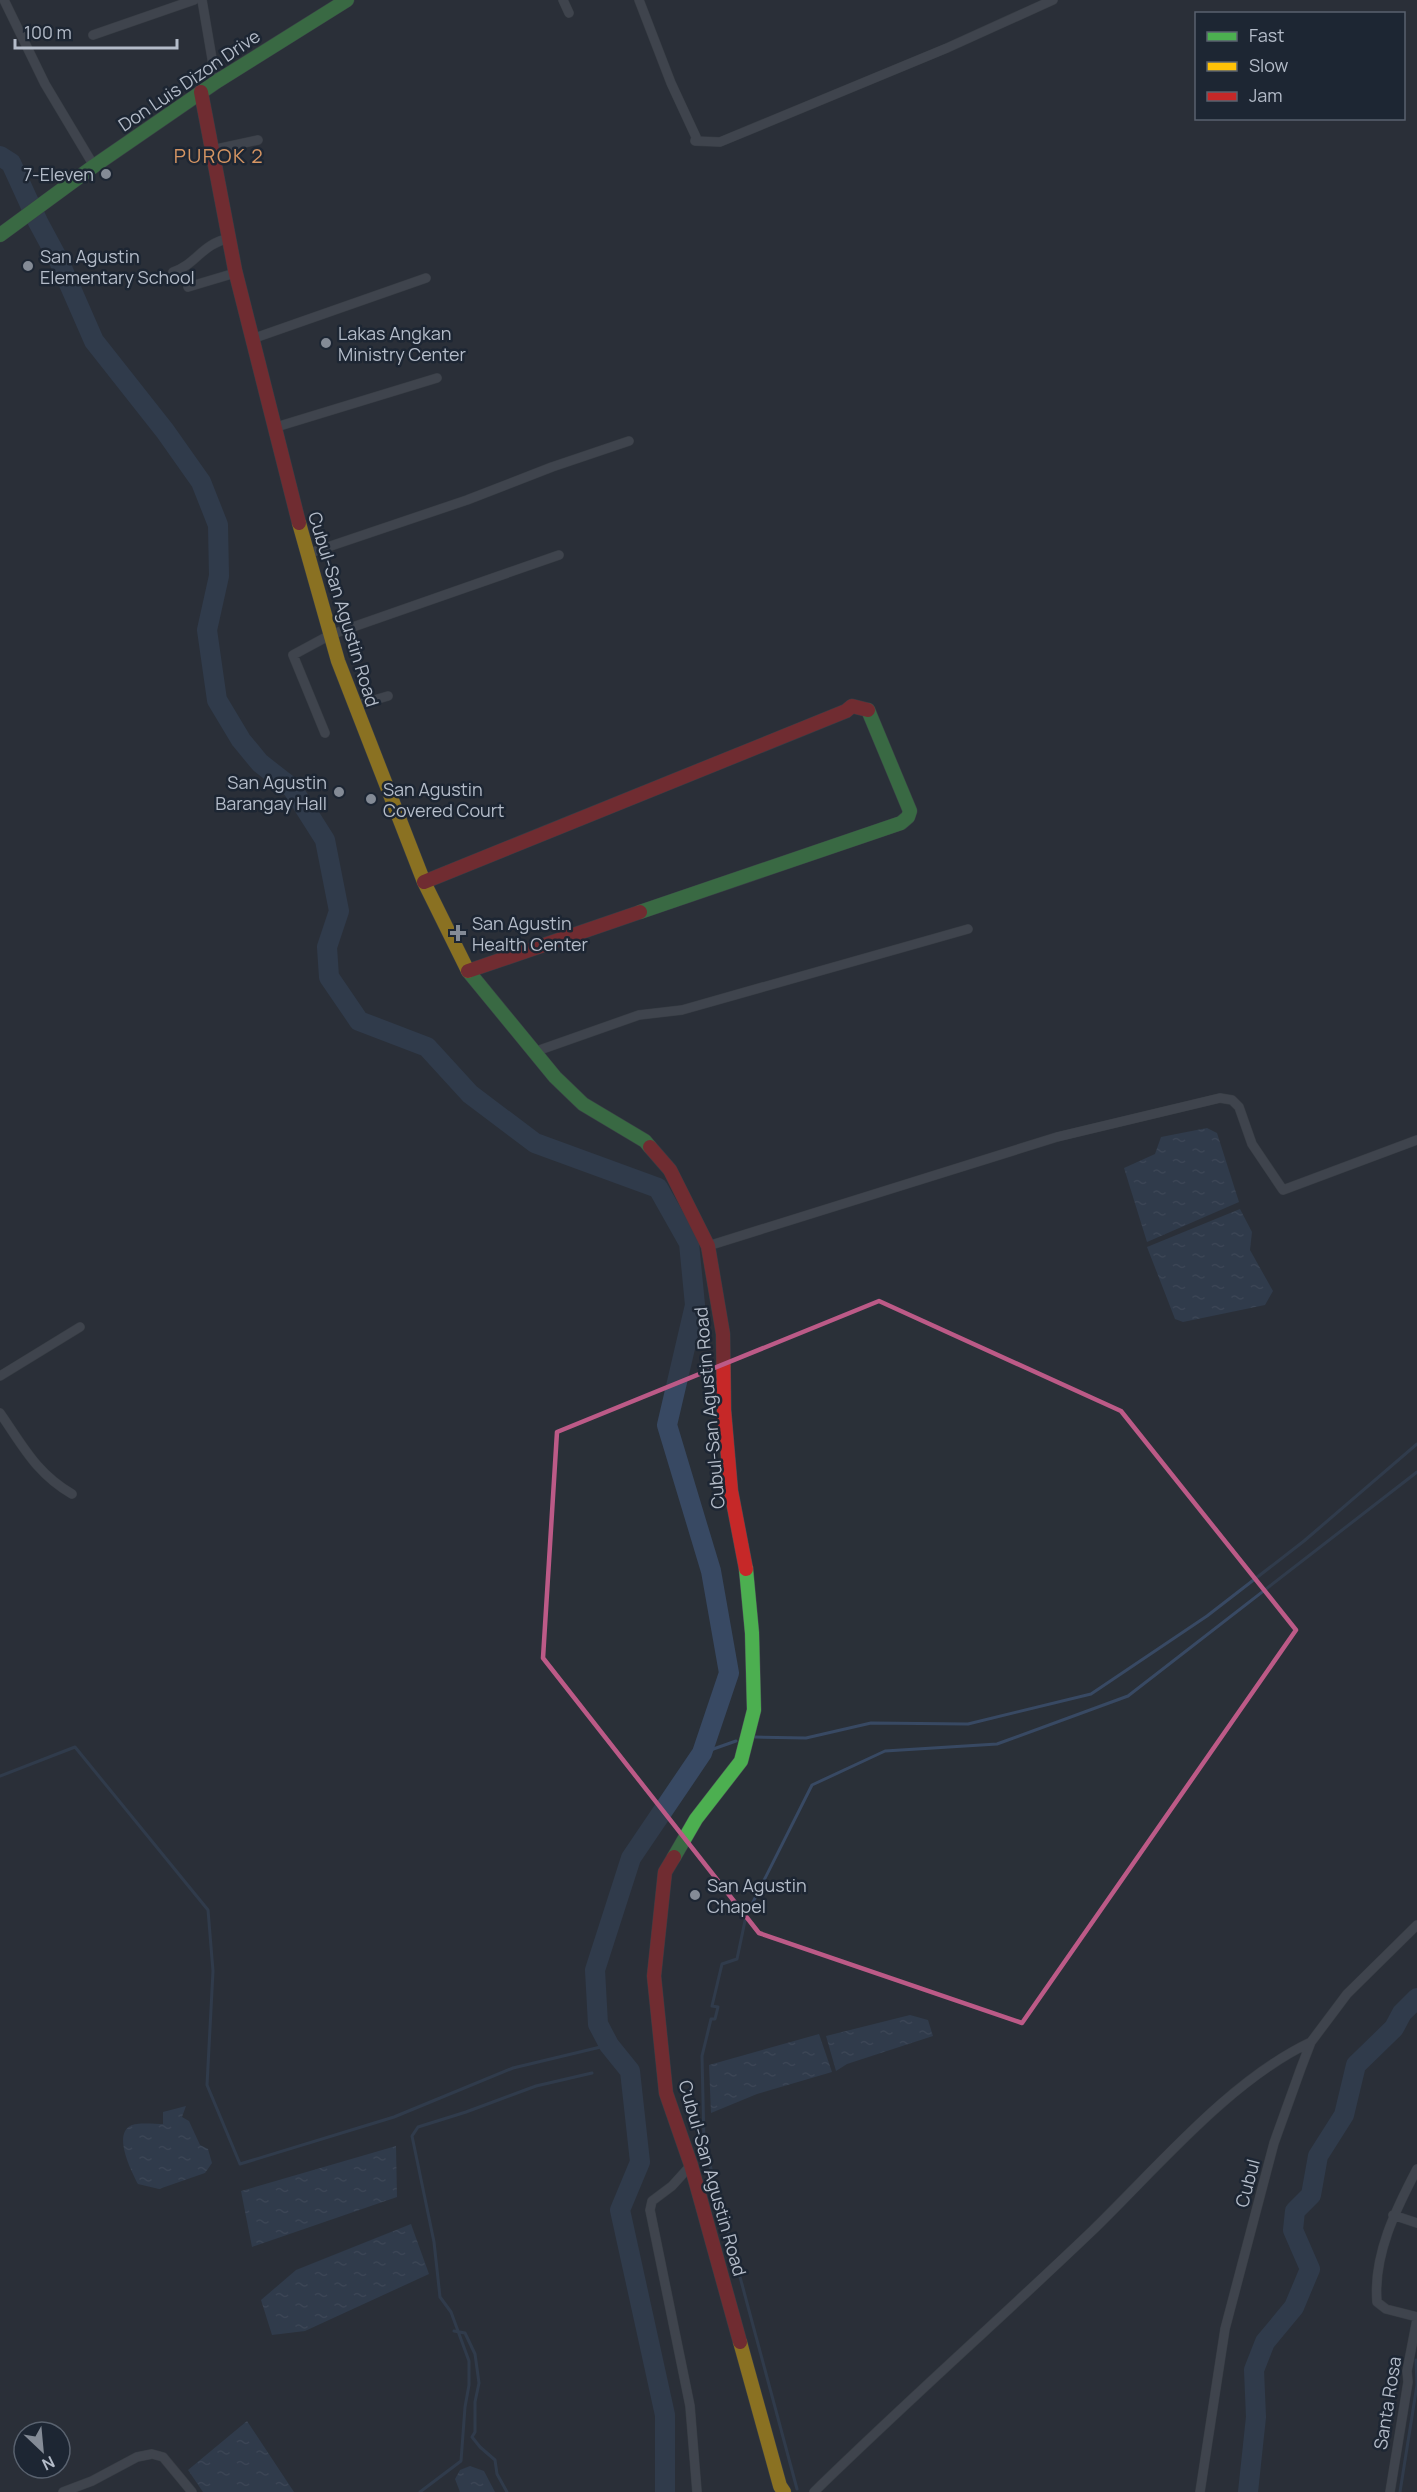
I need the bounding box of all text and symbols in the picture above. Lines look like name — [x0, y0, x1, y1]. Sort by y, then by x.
scale bar — [15, 12, 177, 50]
legend — [1195, 12, 1405, 120]
text: 100 m — [24, 20, 72, 44]
text: Fast — [1249, 23, 1284, 47]
street label: Don Luis Dizon Drive — [113, 24, 265, 136]
text: Slow — [1249, 53, 1289, 77]
text: Jam — [1249, 83, 1283, 107]
district label: PUROK 2 — [174, 142, 264, 169]
place label: 7-Eleven — [23, 162, 94, 186]
marker: 7-Eleven — [99, 167, 113, 181]
place label: San Agustin Elementary School — [40, 244, 195, 289]
marker: San Agustin Elementary School — [21, 259, 35, 273]
place label: Lakas Angkan Ministry Center — [338, 321, 467, 366]
marker: Lakas Angkan Ministry Center — [319, 336, 333, 350]
street label: Cubul-San Agustin Road — [303, 509, 385, 709]
place label: San Agustin Barangay Hall — [215, 770, 327, 815]
place label: San Agustin Covered Court — [383, 777, 504, 822]
marker: San Agustin Barangay Hall — [332, 785, 346, 799]
marker: San Agustin Covered Court — [364, 792, 378, 806]
place label: San Agustin Health Center — [472, 911, 589, 956]
marker: San Agustin Health Center — [449, 924, 467, 942]
street label: Cubul-San Agustin Road — [688, 1306, 730, 1510]
place label: San Agustin Chapel — [707, 1873, 807, 1918]
marker: San Agustin Chapel — [688, 1888, 702, 1902]
street label: Cubul-San Agustin Road — [674, 2077, 752, 2279]
street label: Cubul — [1229, 2156, 1265, 2210]
street label: Santa Rosa — [1368, 2355, 1406, 2451]
north arrow — [12, 2420, 72, 2480]
text: N — [39, 2451, 59, 2476]

